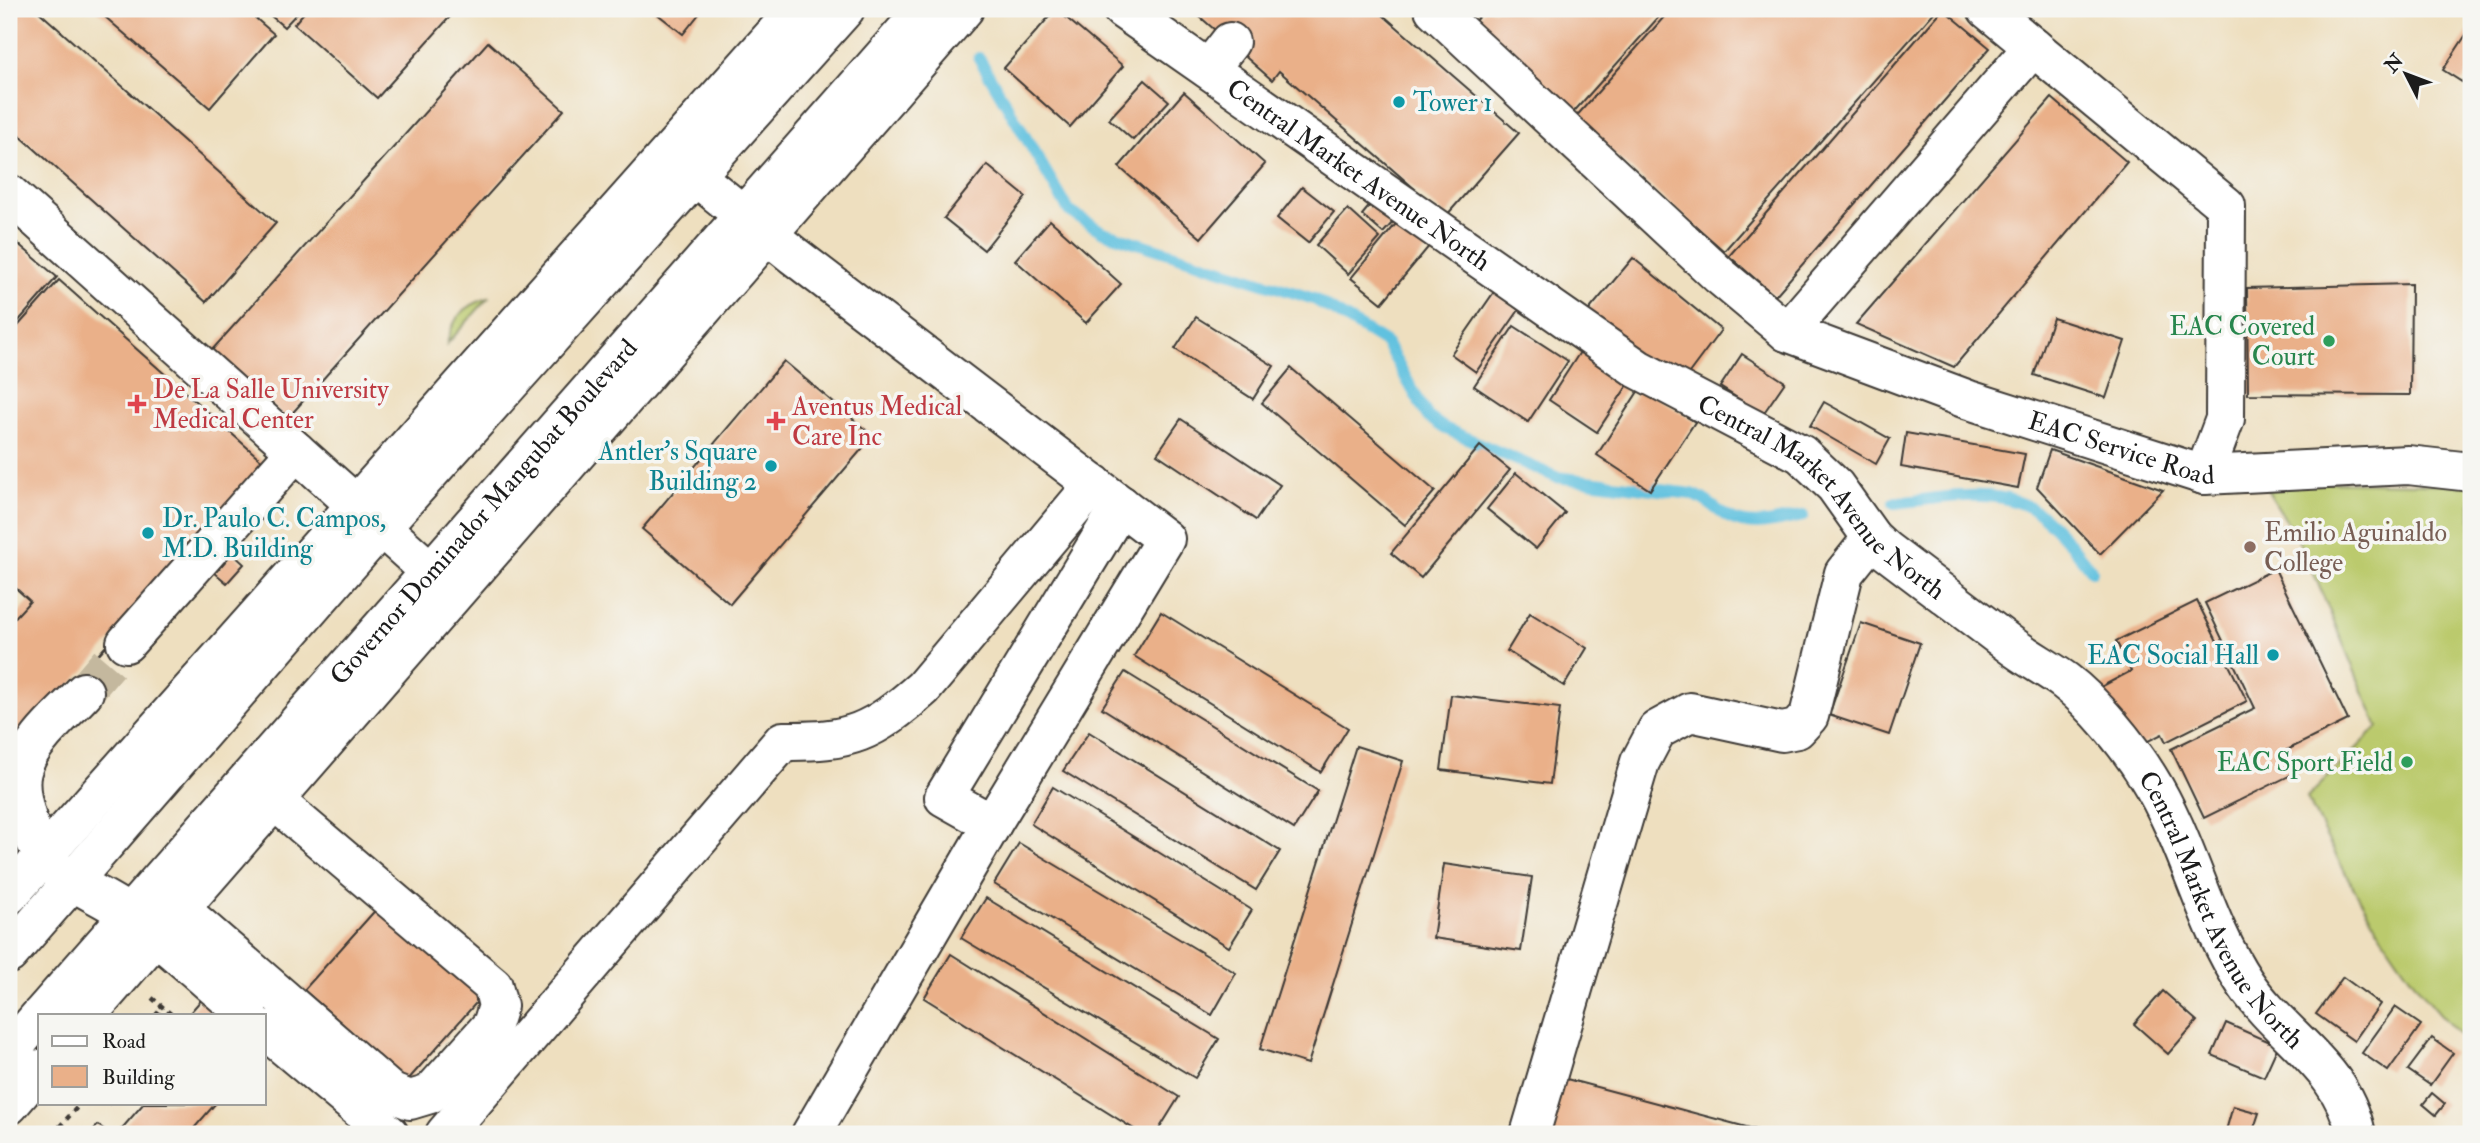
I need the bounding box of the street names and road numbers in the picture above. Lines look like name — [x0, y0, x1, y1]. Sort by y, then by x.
street label: Central Market Avenue North — [1220, 72, 1497, 278]
street label: Governor Dominador Mangubat Boulevard — [324, 333, 645, 692]
street label: Central Market Avenue North — [1692, 388, 1952, 607]
street label: EAC Service Road — [2024, 405, 2215, 492]
street label: Central Market Avenue North — [2131, 765, 2310, 1056]

